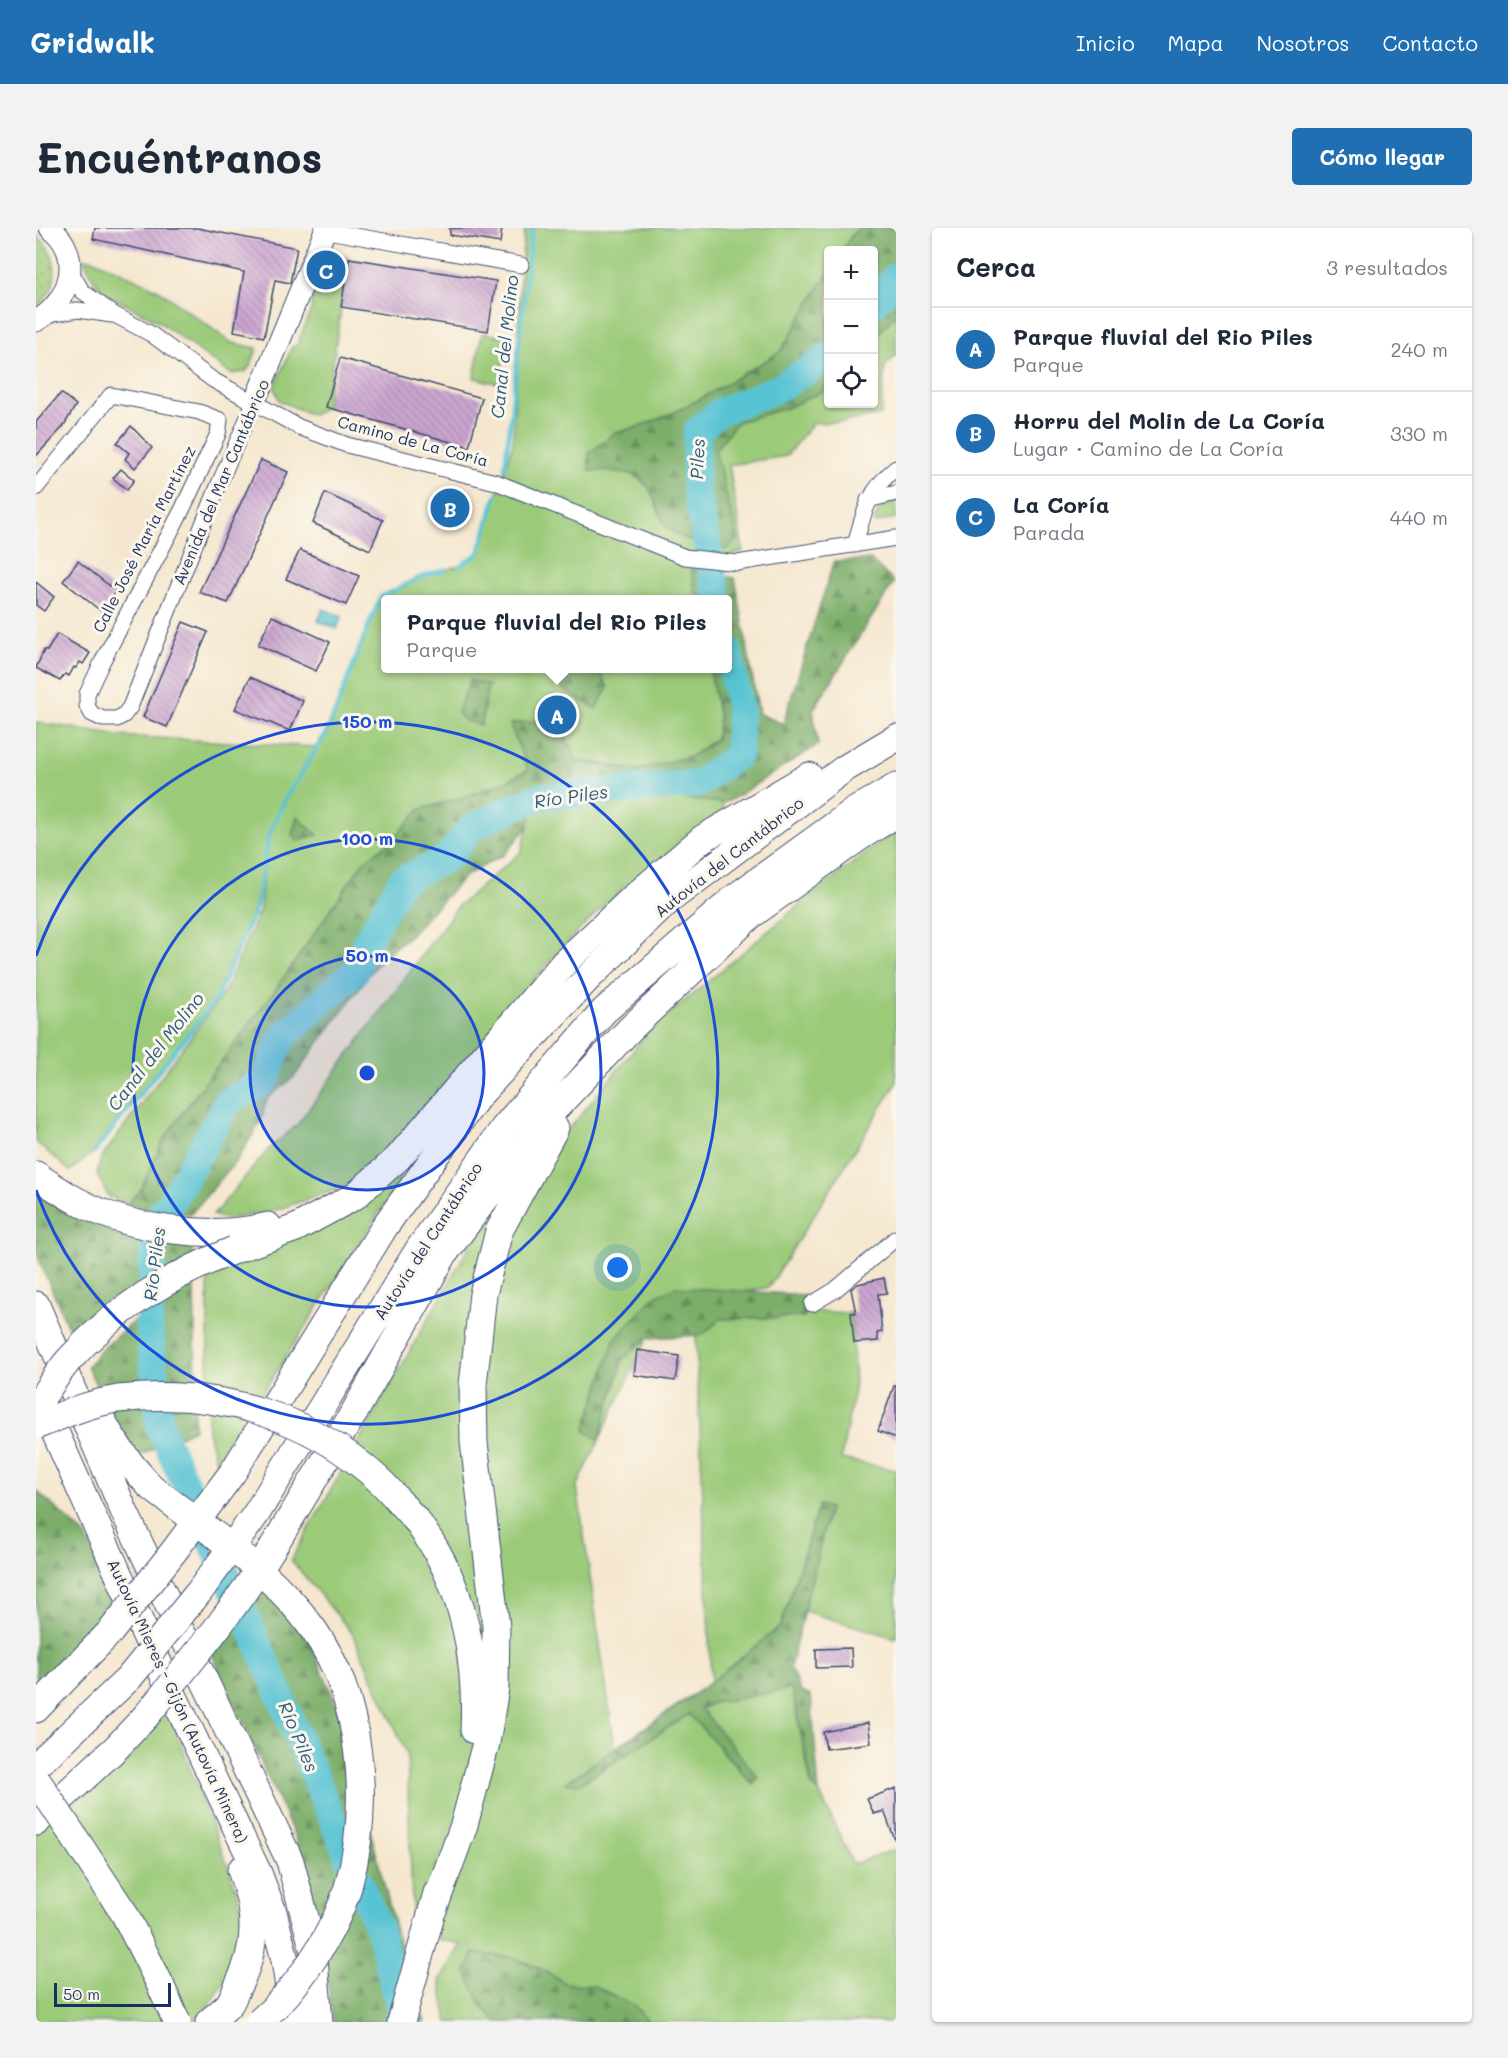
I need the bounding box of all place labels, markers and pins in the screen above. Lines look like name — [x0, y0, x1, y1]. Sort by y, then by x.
pin: C — [306, 248, 346, 292]
pin: B — [430, 486, 470, 530]
pin: A — [538, 692, 576, 738]
centre of rings — [357, 1063, 377, 1083]

